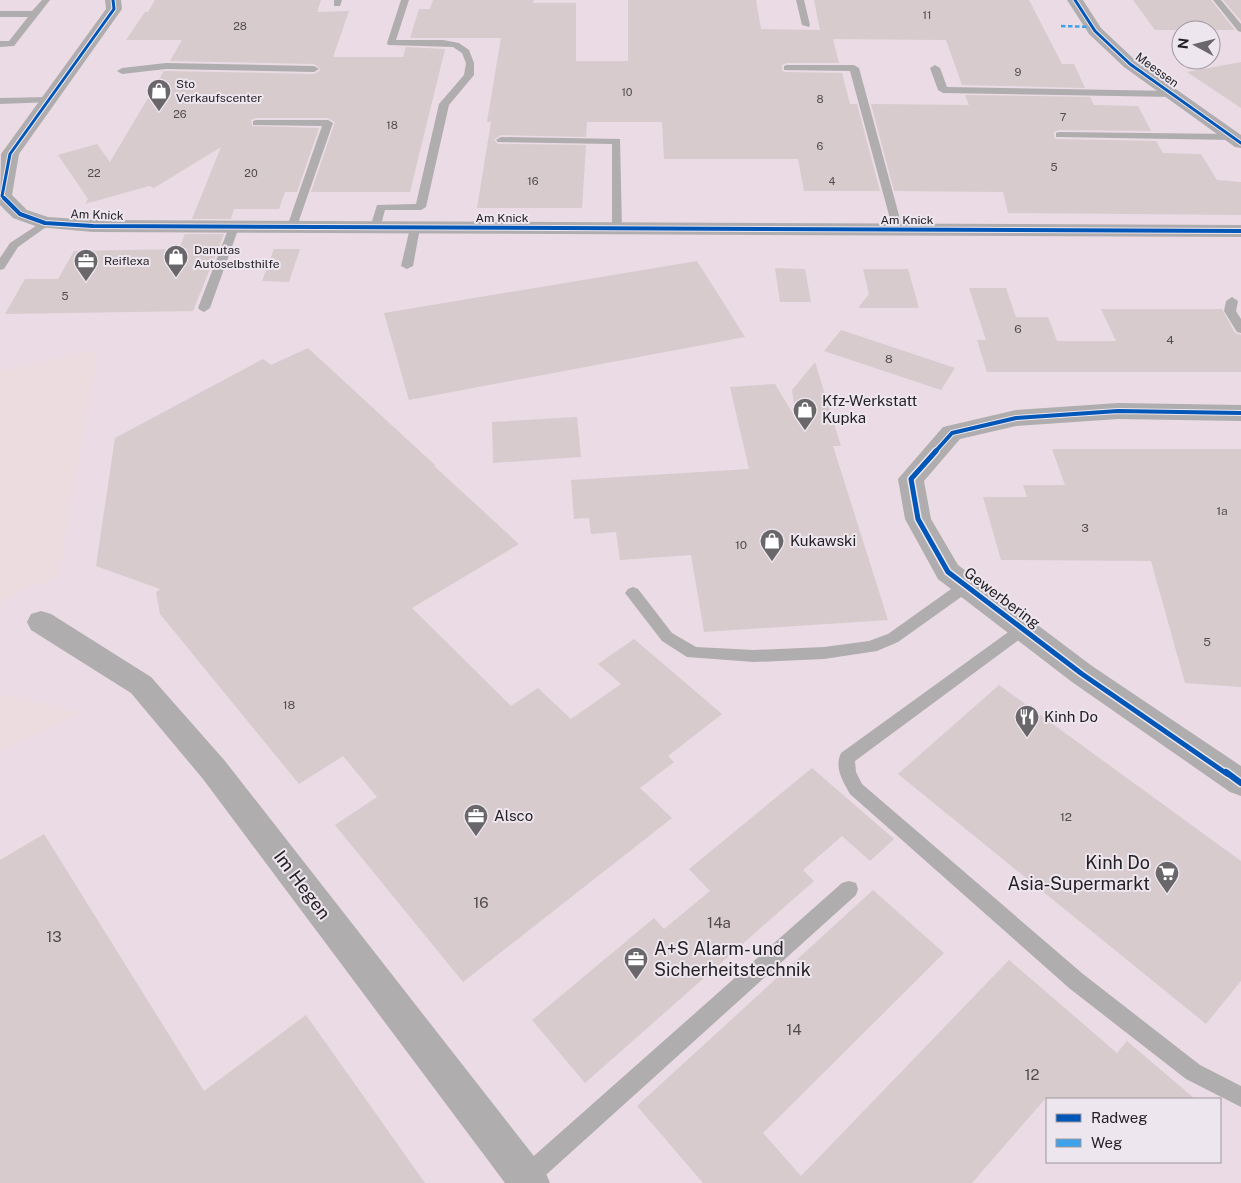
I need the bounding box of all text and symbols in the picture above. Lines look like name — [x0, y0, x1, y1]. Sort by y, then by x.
house number: 11 — [923, 9, 931, 21]
house number: 28 — [233, 20, 247, 32]
north arrow — [1171, 20, 1221, 70]
text: N — [1174, 37, 1192, 50]
street label: Meessen — [1133, 50, 1181, 90]
house number: 9 — [1015, 66, 1022, 78]
place label: Sto Verkaufscenter — [176, 77, 262, 105]
shop icon: Sto Verkaufscenter — [146, 78, 172, 112]
house number: 10 — [621, 86, 633, 98]
house number: 8 — [816, 93, 824, 105]
house number: 26 — [173, 108, 187, 120]
house number: 7 — [1060, 111, 1067, 123]
house number: 18 — [386, 119, 398, 131]
house number: 6 — [817, 140, 824, 152]
house number: 5 — [1050, 161, 1058, 173]
house number: 22 — [87, 167, 101, 179]
house number: 20 — [244, 167, 258, 179]
house number: 16 — [527, 175, 539, 187]
house number: 4 — [829, 175, 836, 187]
street label: Am Knick — [70, 207, 124, 223]
street label: Am Knick — [475, 211, 529, 225]
street label: Am Knick — [880, 213, 934, 227]
place label: Danutas Autoselbsthilfe — [194, 243, 280, 271]
shop icon: Danutas Autoselbsthilfe — [163, 244, 189, 278]
office icon: Reiflexa — [73, 248, 99, 282]
place label: Reiflexa — [104, 254, 149, 268]
house number: 5 — [61, 290, 69, 302]
house number: 6 — [1014, 322, 1022, 336]
house number: 4 — [1166, 333, 1174, 347]
house number: 8 — [885, 352, 893, 366]
place label: Kfz-Werkstatt Kupka — [822, 392, 918, 426]
shop icon: Kfz-Werkstatt Kupka — [792, 397, 818, 431]
house number: 1a — [1216, 504, 1228, 518]
house number: 3 — [1081, 521, 1089, 535]
shop icon: Kukawski — [759, 528, 785, 562]
place label: Kukawski — [790, 532, 856, 549]
house number: 10 — [735, 538, 747, 552]
street label: Gewerbering — [961, 564, 1044, 632]
house number: 5 — [1203, 635, 1211, 649]
house number: 18 — [283, 698, 296, 712]
restaurant icon: Kinh Do — [1014, 704, 1040, 738]
place label: Kinh Do — [1044, 708, 1098, 725]
office icon: Alsco — [463, 803, 489, 837]
place label: Alsco — [494, 807, 533, 824]
house number: 12 — [1060, 810, 1072, 824]
street label: Im Hegen — [270, 846, 335, 923]
place label: Kinh Do Asia-Supermarkt — [1008, 852, 1150, 894]
supermarket icon: Kinh Do Asia-Supermarkt — [1154, 860, 1180, 894]
house number: 16 — [473, 894, 489, 911]
house number: 14a — [707, 914, 731, 931]
house number: 13 — [46, 928, 62, 945]
place label: A+S Alarm- und Sicherheitstechnik — [654, 938, 811, 980]
office icon: A+S Alarm- und Sicherheitstechnik — [623, 946, 649, 980]
house number: 14 — [786, 1021, 802, 1038]
house number: 12 — [1024, 1066, 1040, 1083]
legend — [1046, 1098, 1221, 1163]
text: Radweg — [1091, 1109, 1148, 1126]
text: Weg — [1091, 1134, 1122, 1151]

